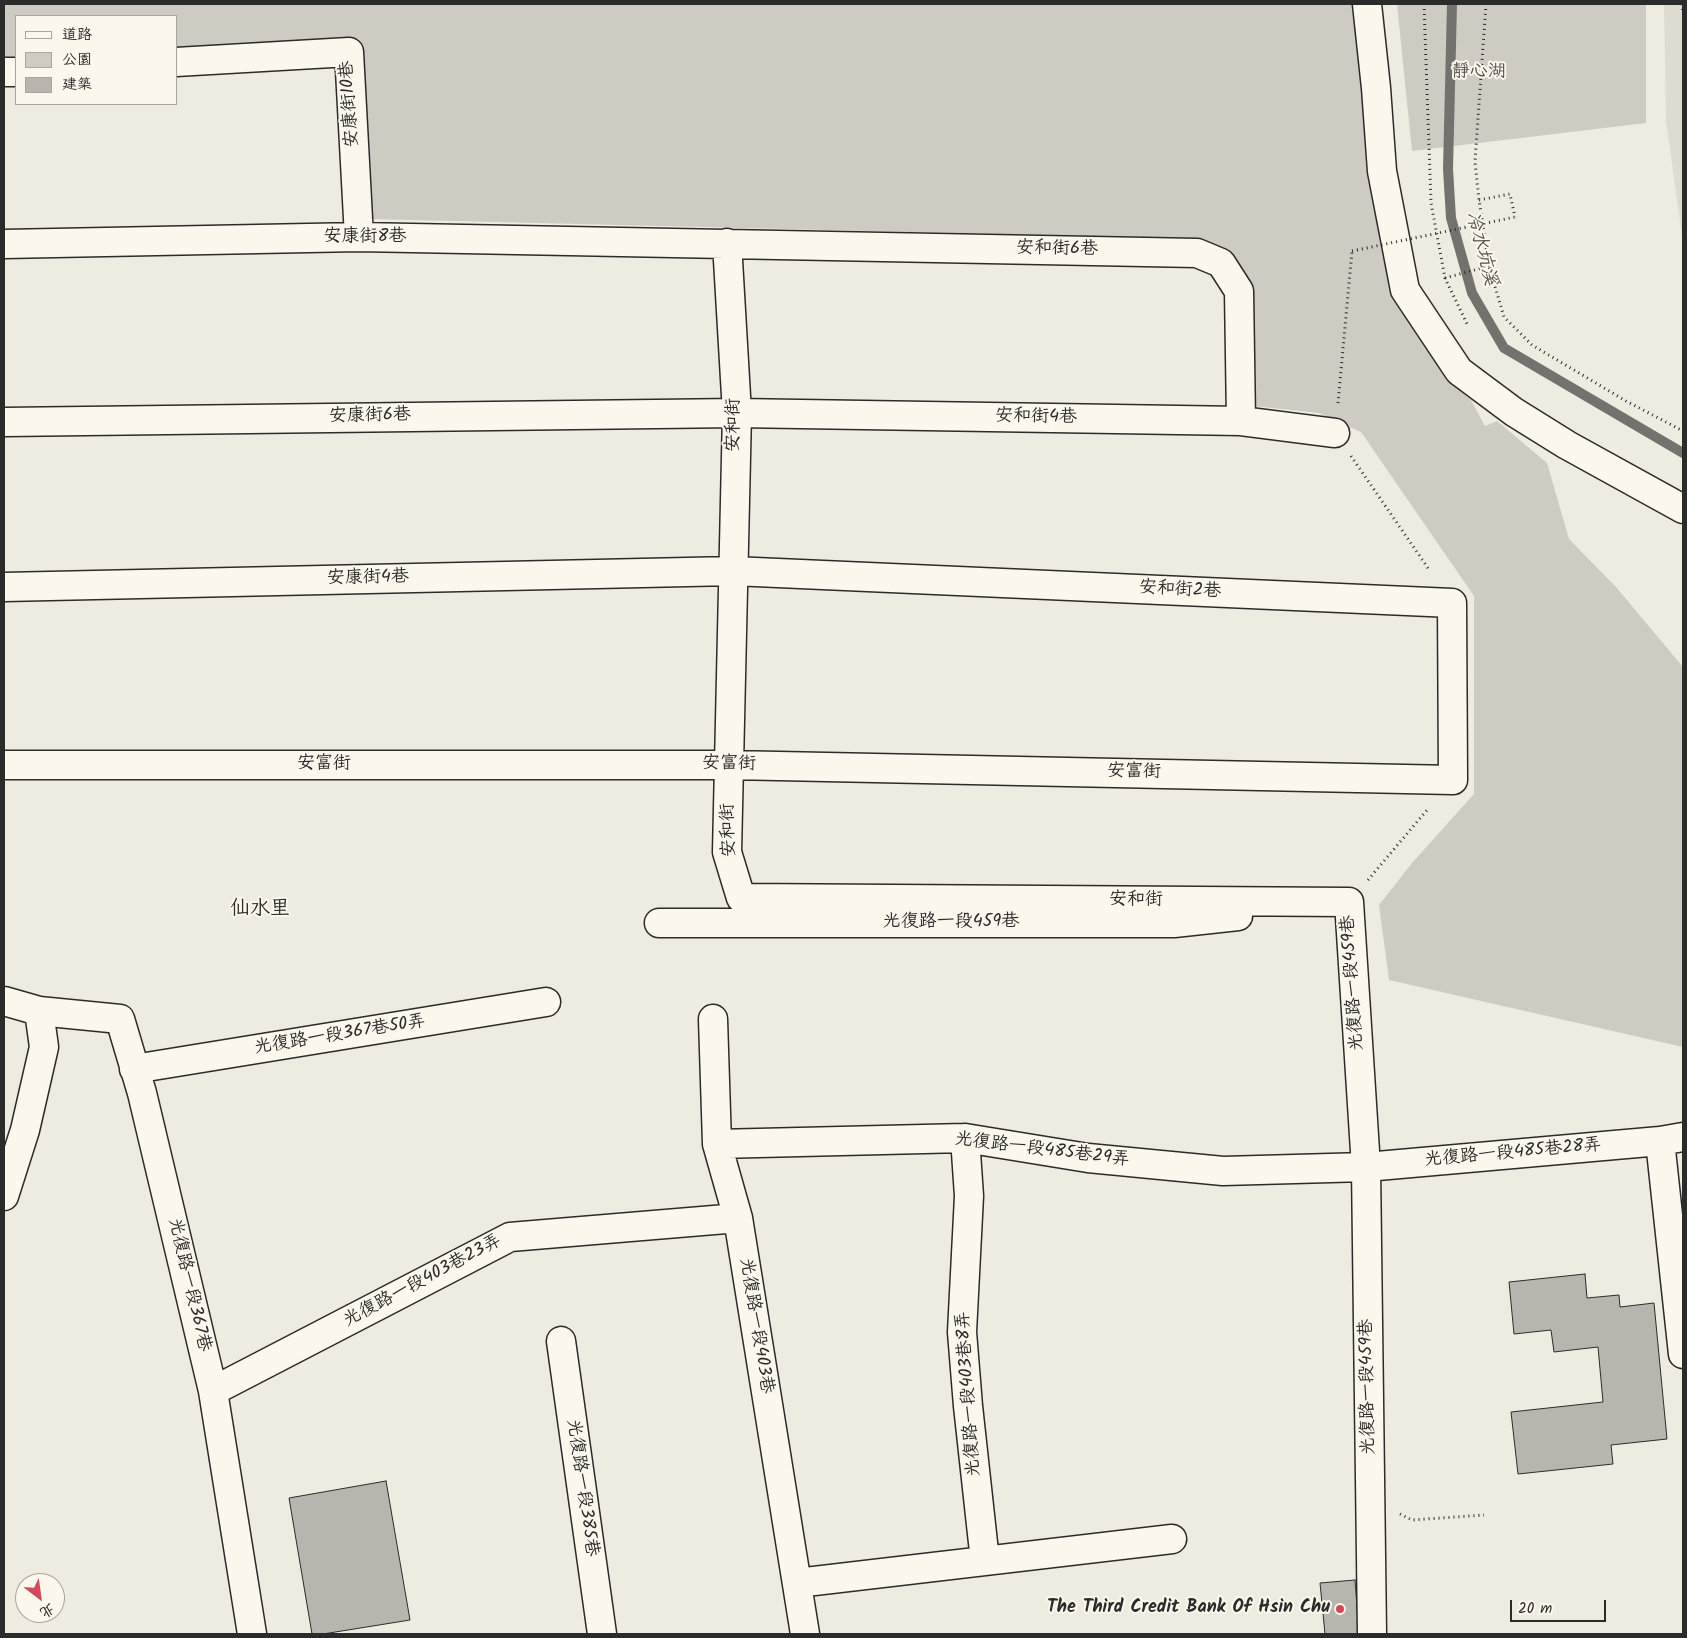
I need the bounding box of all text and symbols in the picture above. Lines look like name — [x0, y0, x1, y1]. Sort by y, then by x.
legend — [15, 15, 178, 105]
text: 道路 — [62, 23, 92, 47]
text: 公園 — [62, 48, 92, 72]
street label: 安康街10巷 — [337, 60, 365, 148]
park label: 靜心湖 — [1452, 62, 1506, 84]
text: 建築 — [62, 73, 92, 97]
water label: 冷水坑溪 — [1459, 209, 1501, 289]
street label: 安康街8巷 — [324, 227, 406, 249]
street label: 安和街6巷 — [1016, 238, 1098, 262]
street label: 安和街 — [724, 398, 746, 452]
street label: 安康街6巷 — [329, 405, 411, 429]
street label: 安和街4巷 — [995, 406, 1077, 430]
street label: 安康街4巷 — [327, 567, 409, 591]
street label: 安和街2巷 — [1138, 578, 1222, 604]
street label: 安富街 — [297, 754, 351, 776]
street label: 安富街 — [702, 754, 756, 776]
street label: 安富街 — [1107, 762, 1161, 784]
street label: 安和街 — [718, 803, 742, 857]
street label: 安和街 — [1109, 890, 1163, 912]
district label: 仙水里 — [230, 899, 290, 923]
street label: 光復路一段459巷 — [883, 912, 1019, 934]
street label: 光復路一段459巷 — [1338, 914, 1370, 1052]
street label: 光復路一段367巷50弄 — [253, 1012, 427, 1060]
street label: 光復路一段485巷29弄 — [954, 1130, 1130, 1172]
street label: 光復路一段485巷28弄 — [1424, 1135, 1602, 1173]
street label: 光復路一段367巷 — [162, 1216, 214, 1354]
street label: 光復路一段403巷23弄 — [340, 1231, 506, 1333]
street label: 光復路一段403巷 — [734, 1257, 776, 1395]
street label: 光復路一段403巷8弄 — [953, 1310, 987, 1478]
street label: 光復路一段459巷 — [1357, 1319, 1381, 1455]
street label: 光復路一段385巷 — [561, 1418, 601, 1558]
north arrow — [15, 1573, 65, 1623]
scale bar — [1512, 1590, 1608, 1622]
text: 北 — [35, 1597, 59, 1623]
text: 20 m — [1518, 1597, 1552, 1621]
place label: The Third Credit Bank Of Hsin Chu — [1047, 1598, 1330, 1620]
marker: The Third Credit Bank Of Hsin Chu — [1334, 1603, 1346, 1615]

